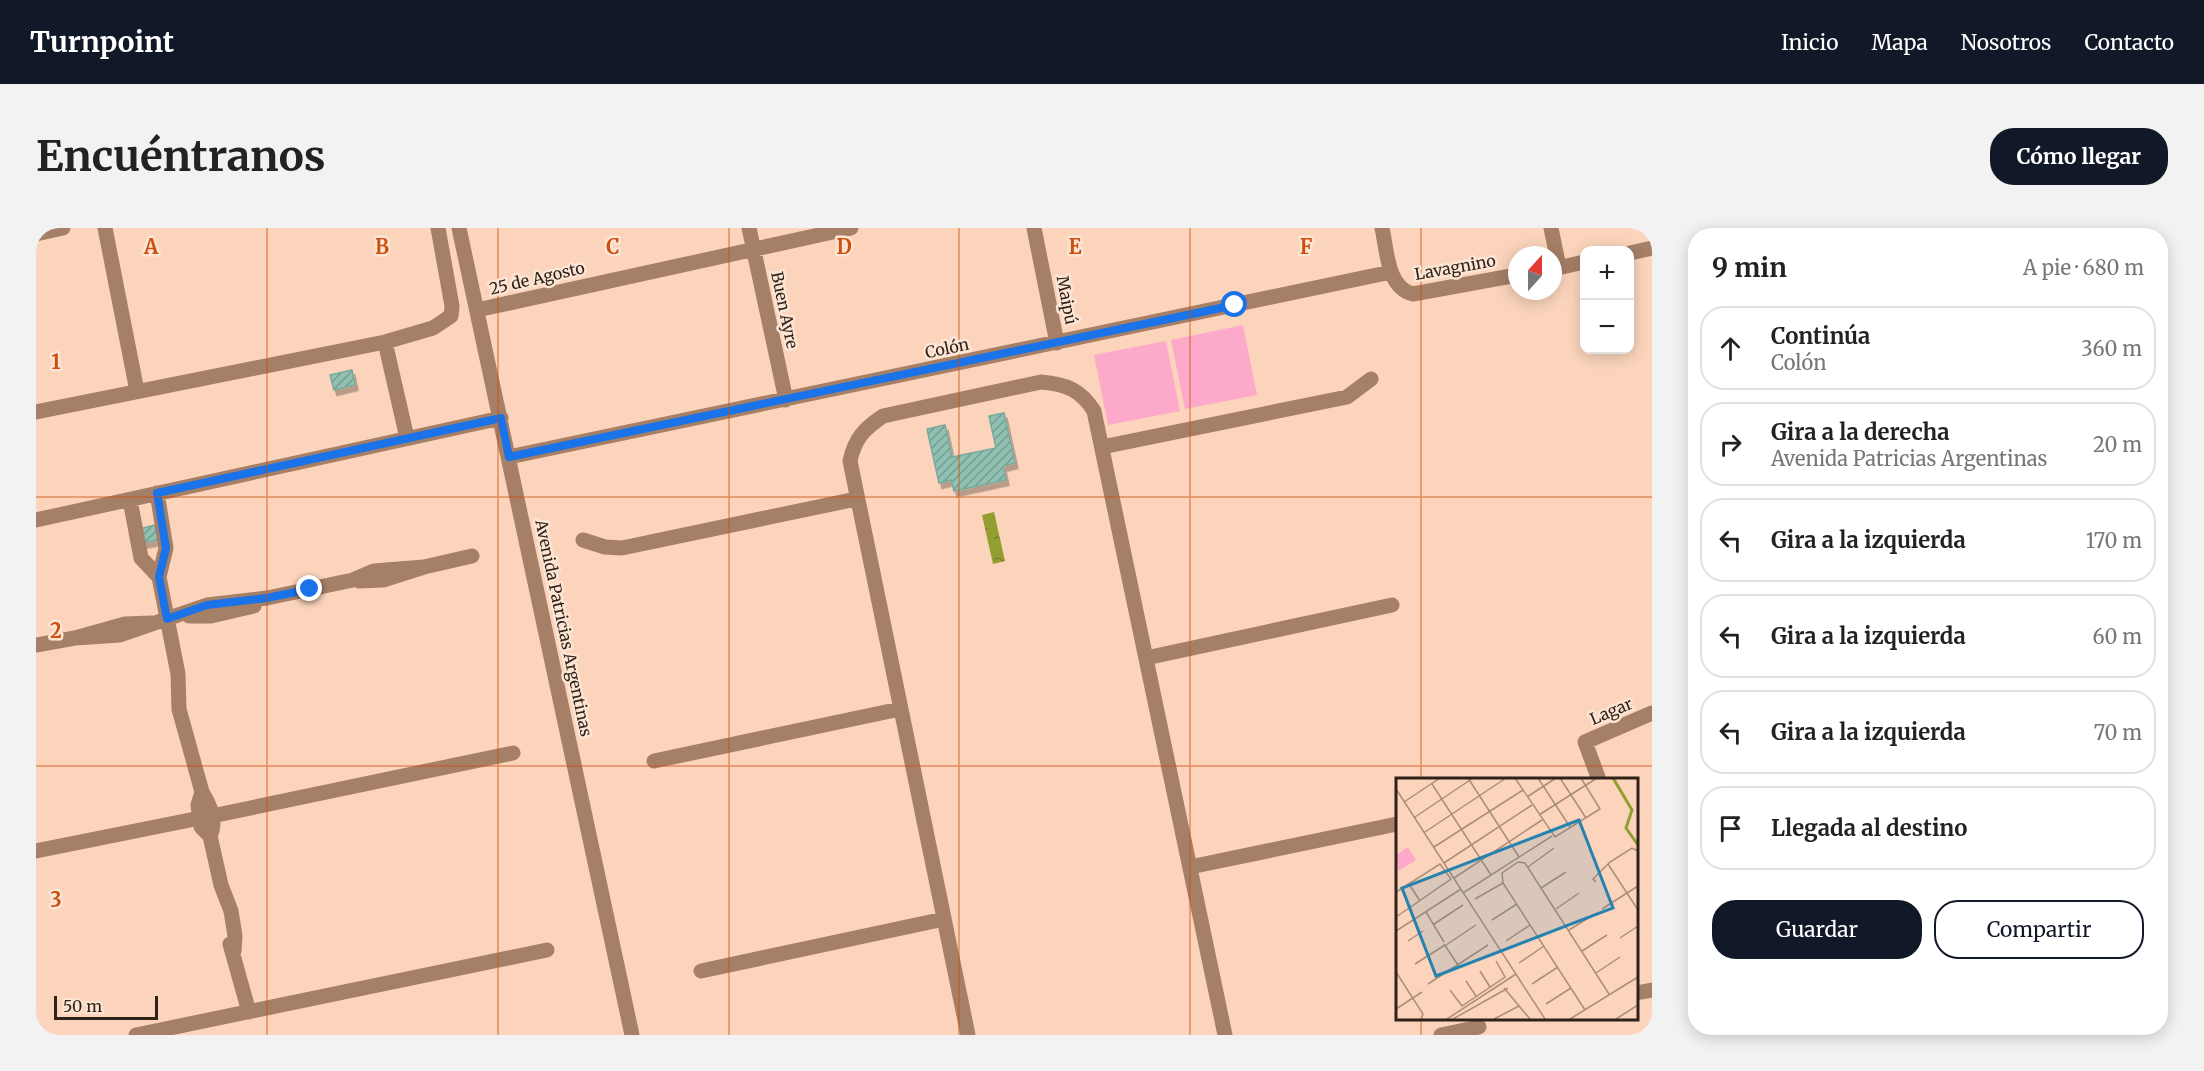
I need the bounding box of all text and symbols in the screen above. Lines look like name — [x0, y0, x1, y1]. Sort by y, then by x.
text: Turnpoint — [30, 24, 174, 60]
text: Inicio — [1781, 29, 1839, 56]
text: Mapa — [1872, 29, 1928, 56]
text: Nosotros — [1961, 29, 2051, 56]
text: Contacto — [2084, 29, 2174, 56]
button: Cómo llegar — [1990, 128, 2168, 185]
text: Encuéntranos — [36, 130, 325, 182]
text: A — [143, 234, 159, 259]
text: B — [375, 234, 389, 259]
text: C — [606, 234, 620, 259]
text: D — [836, 234, 852, 259]
text: E — [1068, 234, 1082, 259]
text: F — [1300, 234, 1313, 259]
north arrow — [1508, 246, 1562, 300]
map controls — [1580, 246, 1634, 354]
button: + — [1580, 246, 1634, 300]
street label: Lavagnino — [1413, 250, 1497, 284]
text: 9 min — [1712, 251, 1787, 284]
text: A pie · 680 m — [2023, 255, 2144, 280]
street label: 25 de Agosto — [487, 257, 587, 299]
street label: Buen Ayre — [767, 270, 803, 350]
street label: Maipú — [1052, 274, 1082, 326]
route start — [1221, 291, 1247, 317]
button: − — [1580, 300, 1634, 354]
text: Continúa — [1771, 322, 1870, 350]
icon: ahead — [1714, 332, 1747, 365]
street label: Colón — [923, 334, 971, 362]
text: 360 m — [2081, 336, 2142, 361]
text: 1 — [51, 349, 61, 374]
text: Colón — [1771, 350, 1826, 375]
text: Gira a la derecha — [1771, 418, 1949, 446]
icon: right — [1714, 428, 1747, 461]
text: 20 m — [2093, 432, 2142, 457]
text: Avenida Patricias Argentinas — [1771, 446, 2047, 471]
street label: Avenida Patricias Argentinas — [531, 517, 597, 738]
icon: left — [1714, 524, 1747, 557]
text: Gira a la izquierda — [1771, 526, 1966, 554]
text: 170 m — [2086, 528, 2142, 553]
route end — [296, 575, 322, 601]
text: 2 — [50, 618, 62, 643]
icon: left — [1714, 620, 1747, 653]
text: Gira a la izquierda — [1771, 622, 1966, 650]
text: 60 m — [2092, 624, 2142, 649]
street label: Lagar — [1587, 693, 1635, 729]
icon: left — [1714, 716, 1747, 749]
text: Gira a la izquierda — [1771, 718, 1966, 746]
text: 70 m — [2094, 720, 2142, 745]
inset map — [1396, 778, 1637, 1020]
icon: arrive — [1714, 812, 1747, 845]
text: Llegada al destino — [1771, 814, 1967, 842]
text: 3 — [50, 887, 62, 912]
button: Guardar — [1712, 900, 1922, 959]
button: Compartir — [1934, 900, 2144, 959]
scale bar — [54, 993, 158, 1020]
text: 50 m — [63, 996, 102, 1016]

